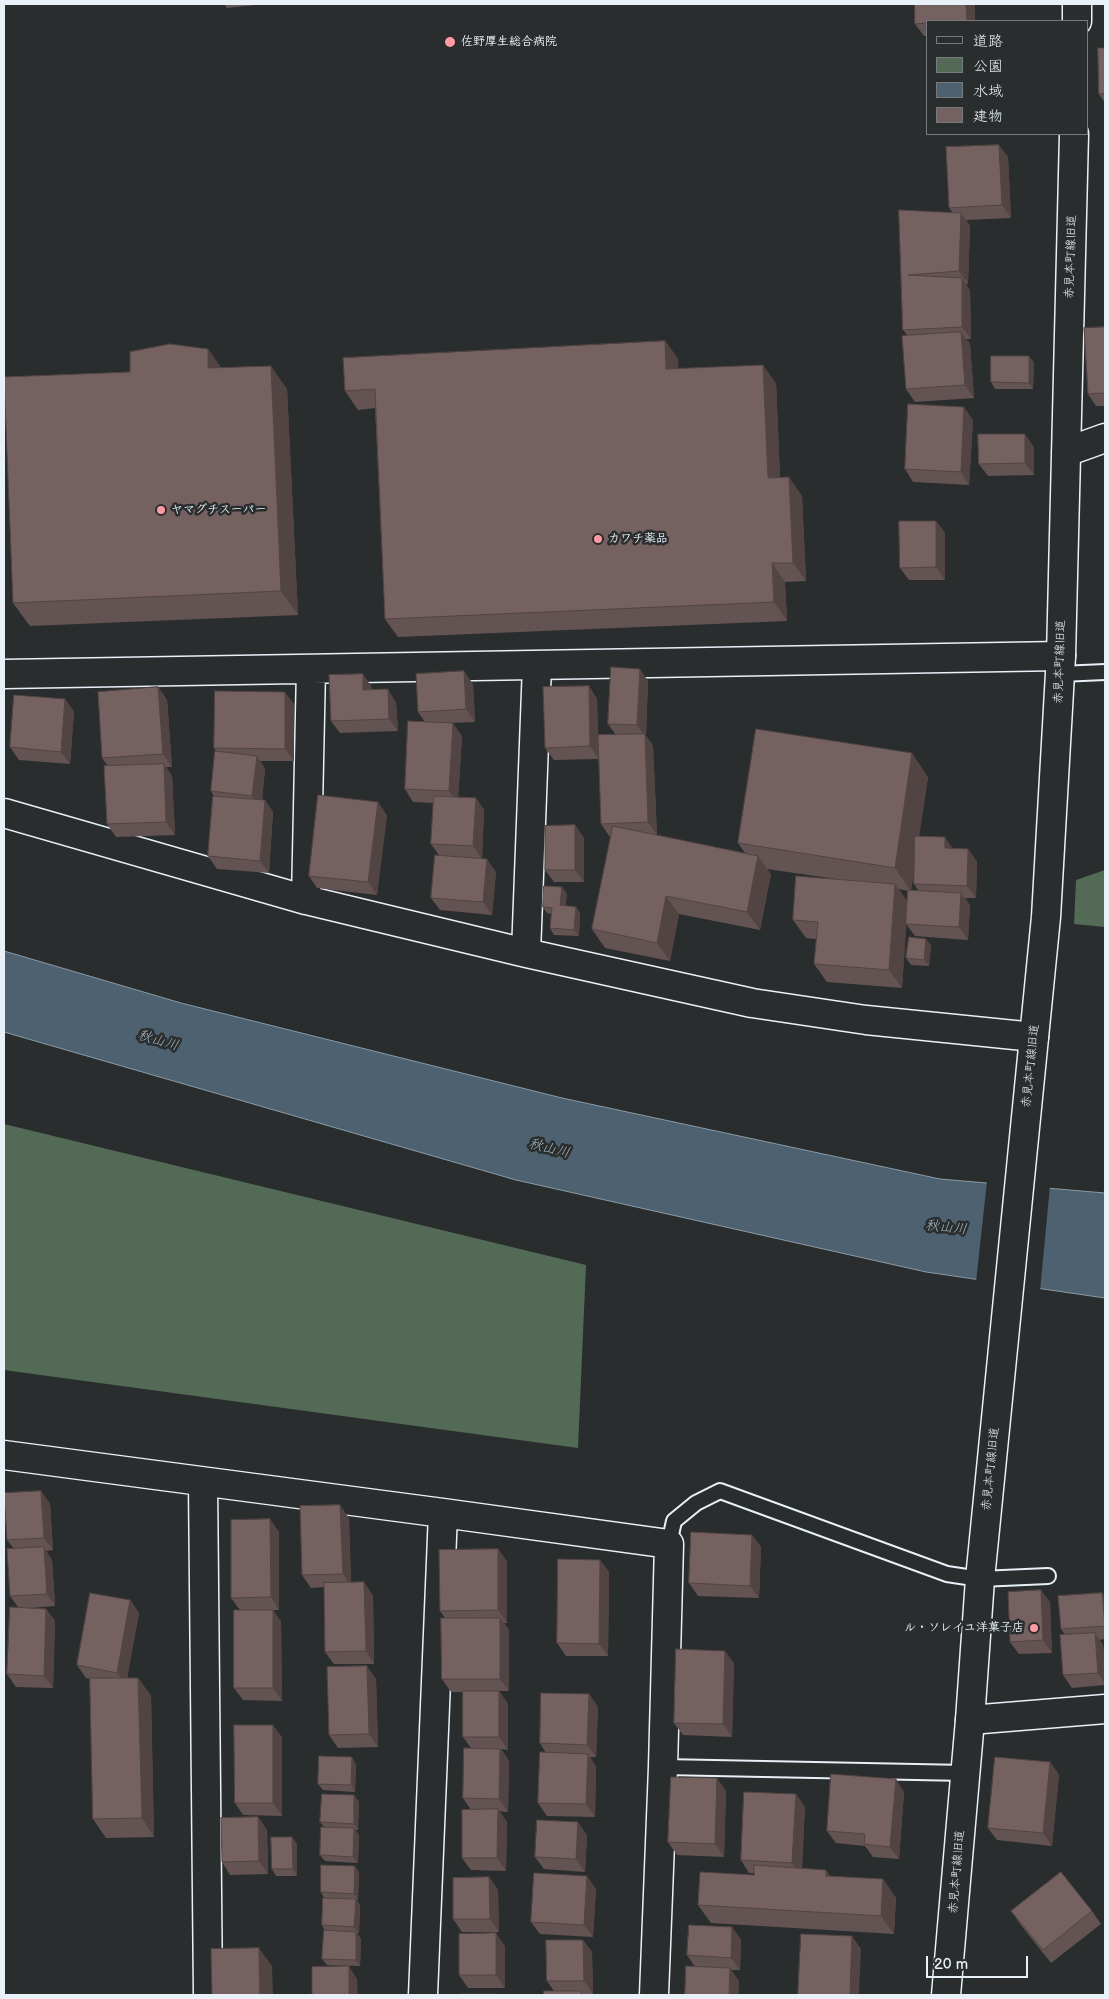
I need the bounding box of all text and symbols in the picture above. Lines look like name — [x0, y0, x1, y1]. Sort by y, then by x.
legend — [926, 20, 1089, 135]
text: 道路 — [973, 32, 1003, 51]
marker: 佐野厚生総合病院 — [443, 35, 457, 49]
place label: 佐野厚生総合病院 — [461, 35, 557, 49]
text: 公園 — [973, 57, 1003, 76]
text: 水域 — [973, 82, 1003, 101]
text: 建物 — [973, 107, 1003, 126]
street label: 赤見本町線旧道 — [1062, 215, 1080, 299]
place label: ヤマグチスーパー — [171, 503, 267, 517]
marker: ヤマグチスーパー — [155, 504, 167, 516]
place label: カワチ薬品 — [608, 532, 668, 546]
marker: カワチ薬品 — [592, 533, 604, 545]
street label: 赤見本町線旧道 — [1051, 620, 1069, 704]
street label: 赤見本町線旧道 — [1019, 1023, 1043, 1109]
water label: 秋山川 — [135, 1027, 181, 1055]
water label: 秋山川 — [527, 1136, 571, 1162]
water label: 秋山川 — [924, 1217, 968, 1239]
street label: 赤見本町線旧道 — [979, 1426, 1003, 1512]
place label: ル・ソレイユ洋菓子店 — [904, 1621, 1024, 1635]
marker: ル・ソレイユ洋菓子店 — [1028, 1622, 1040, 1634]
street label: 赤見本町線旧道 — [946, 1830, 968, 1914]
scale bar — [929, 1946, 1032, 1978]
text: 20 m — [934, 1955, 968, 1974]

